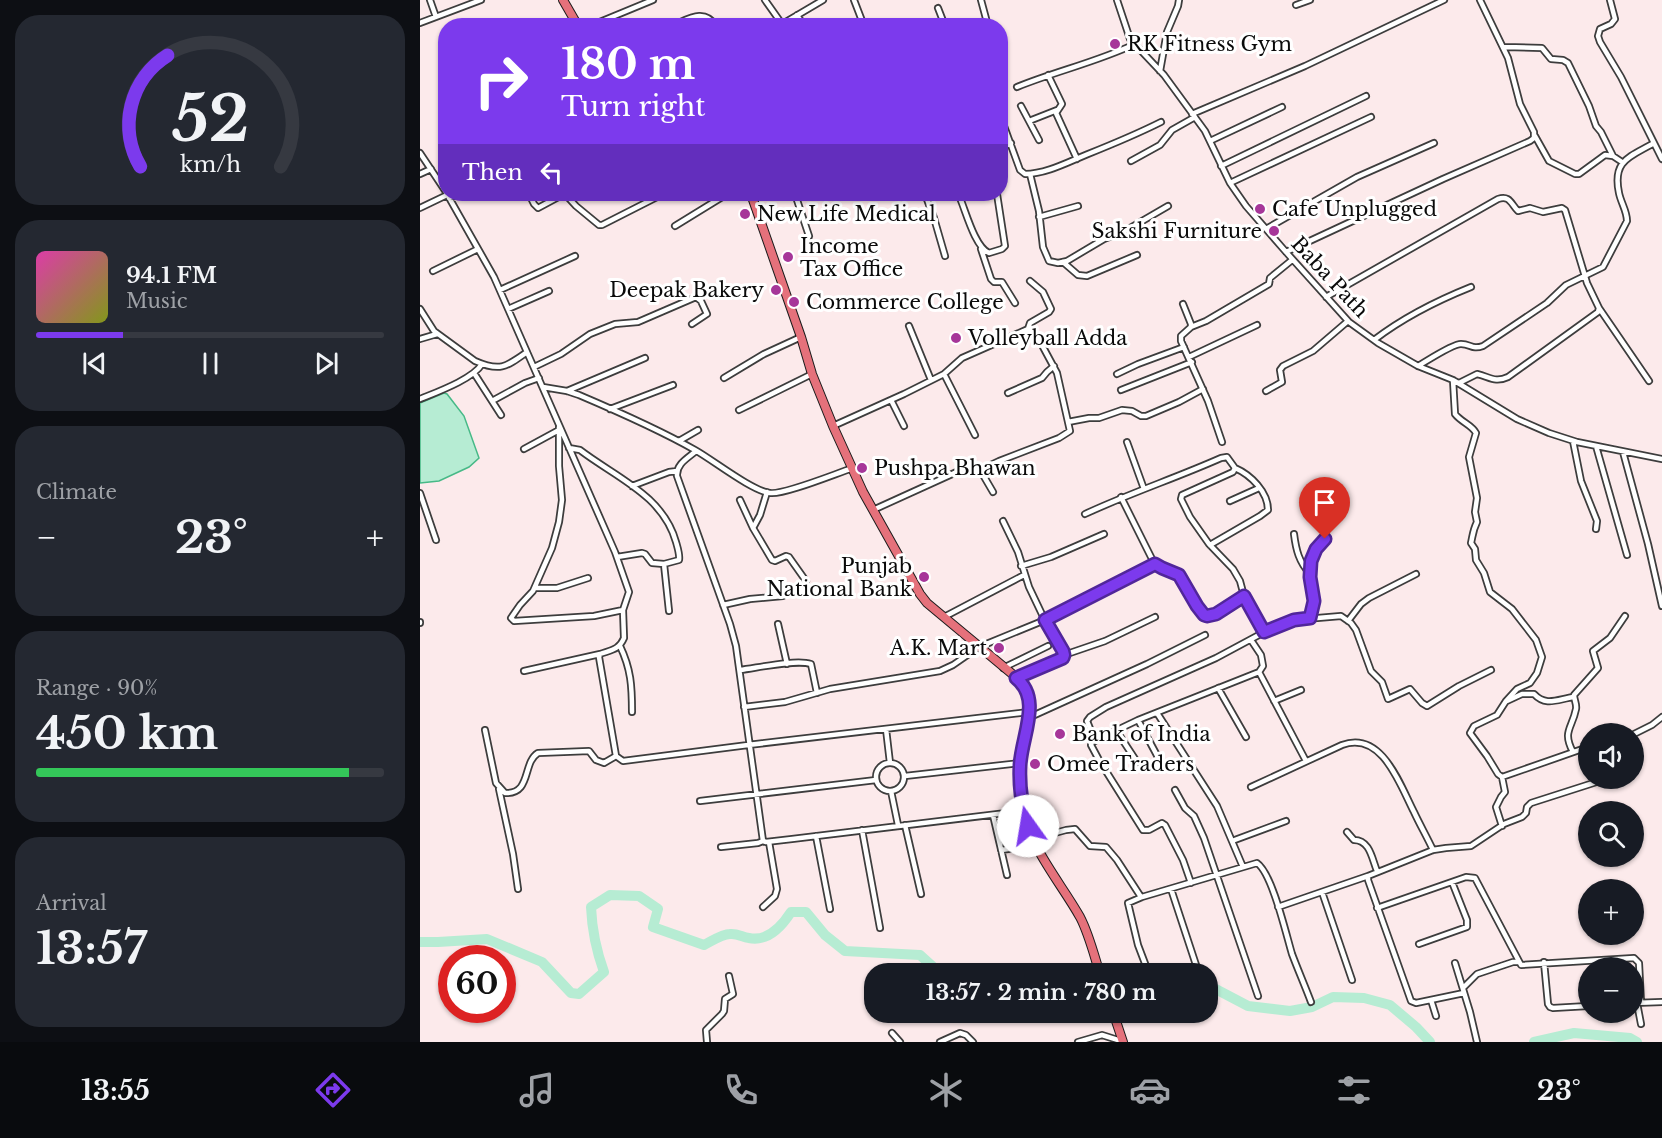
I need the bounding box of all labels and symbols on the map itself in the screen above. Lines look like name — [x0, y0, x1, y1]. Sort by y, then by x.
place label: RK Fitness Gym — [1127, 32, 1292, 56]
marker: RK Fitness Gym — [1108, 37, 1122, 51]
place label: Cafe Unplugged — [1272, 197, 1437, 221]
place label: New Life Medical — [757, 202, 936, 226]
marker: Cafe Unplugged — [1253, 202, 1267, 216]
marker: New Life Medical — [738, 207, 752, 221]
place label: Sakshi Furniture — [1092, 219, 1262, 243]
marker: Sakshi Furniture — [1267, 224, 1281, 238]
street label: Baba Path — [1286, 232, 1374, 323]
place label: Income Tax Office — [800, 234, 903, 281]
marker: Income Tax Office — [781, 250, 795, 264]
place label: Deepak Bakery — [609, 278, 764, 302]
marker: Deepak Bakery — [769, 283, 783, 297]
place label: Commerce College — [806, 290, 1004, 314]
marker: Commerce College — [787, 295, 801, 309]
place label: Volleyball Adda — [967, 326, 1128, 350]
marker: Volleyball Adda — [949, 331, 963, 345]
place label: Pushpa Bhawan — [874, 456, 1036, 480]
marker: Pushpa Bhawan — [855, 461, 869, 475]
pin — [1299, 477, 1350, 539]
place label: Punjab National Bank — [767, 554, 913, 601]
marker: Punjab National Bank — [917, 570, 931, 584]
place label: A.K. Mart — [889, 636, 987, 660]
marker: A.K. Mart — [992, 641, 1006, 655]
place label: Bank of India — [1072, 722, 1211, 746]
marker: Bank of India — [1053, 727, 1067, 741]
place label: Omee Traders — [1047, 752, 1194, 776]
marker: Omee Traders — [1028, 757, 1042, 771]
position arrow — [996, 794, 1060, 858]
speed limit sign: 60 — [438, 945, 516, 1023]

